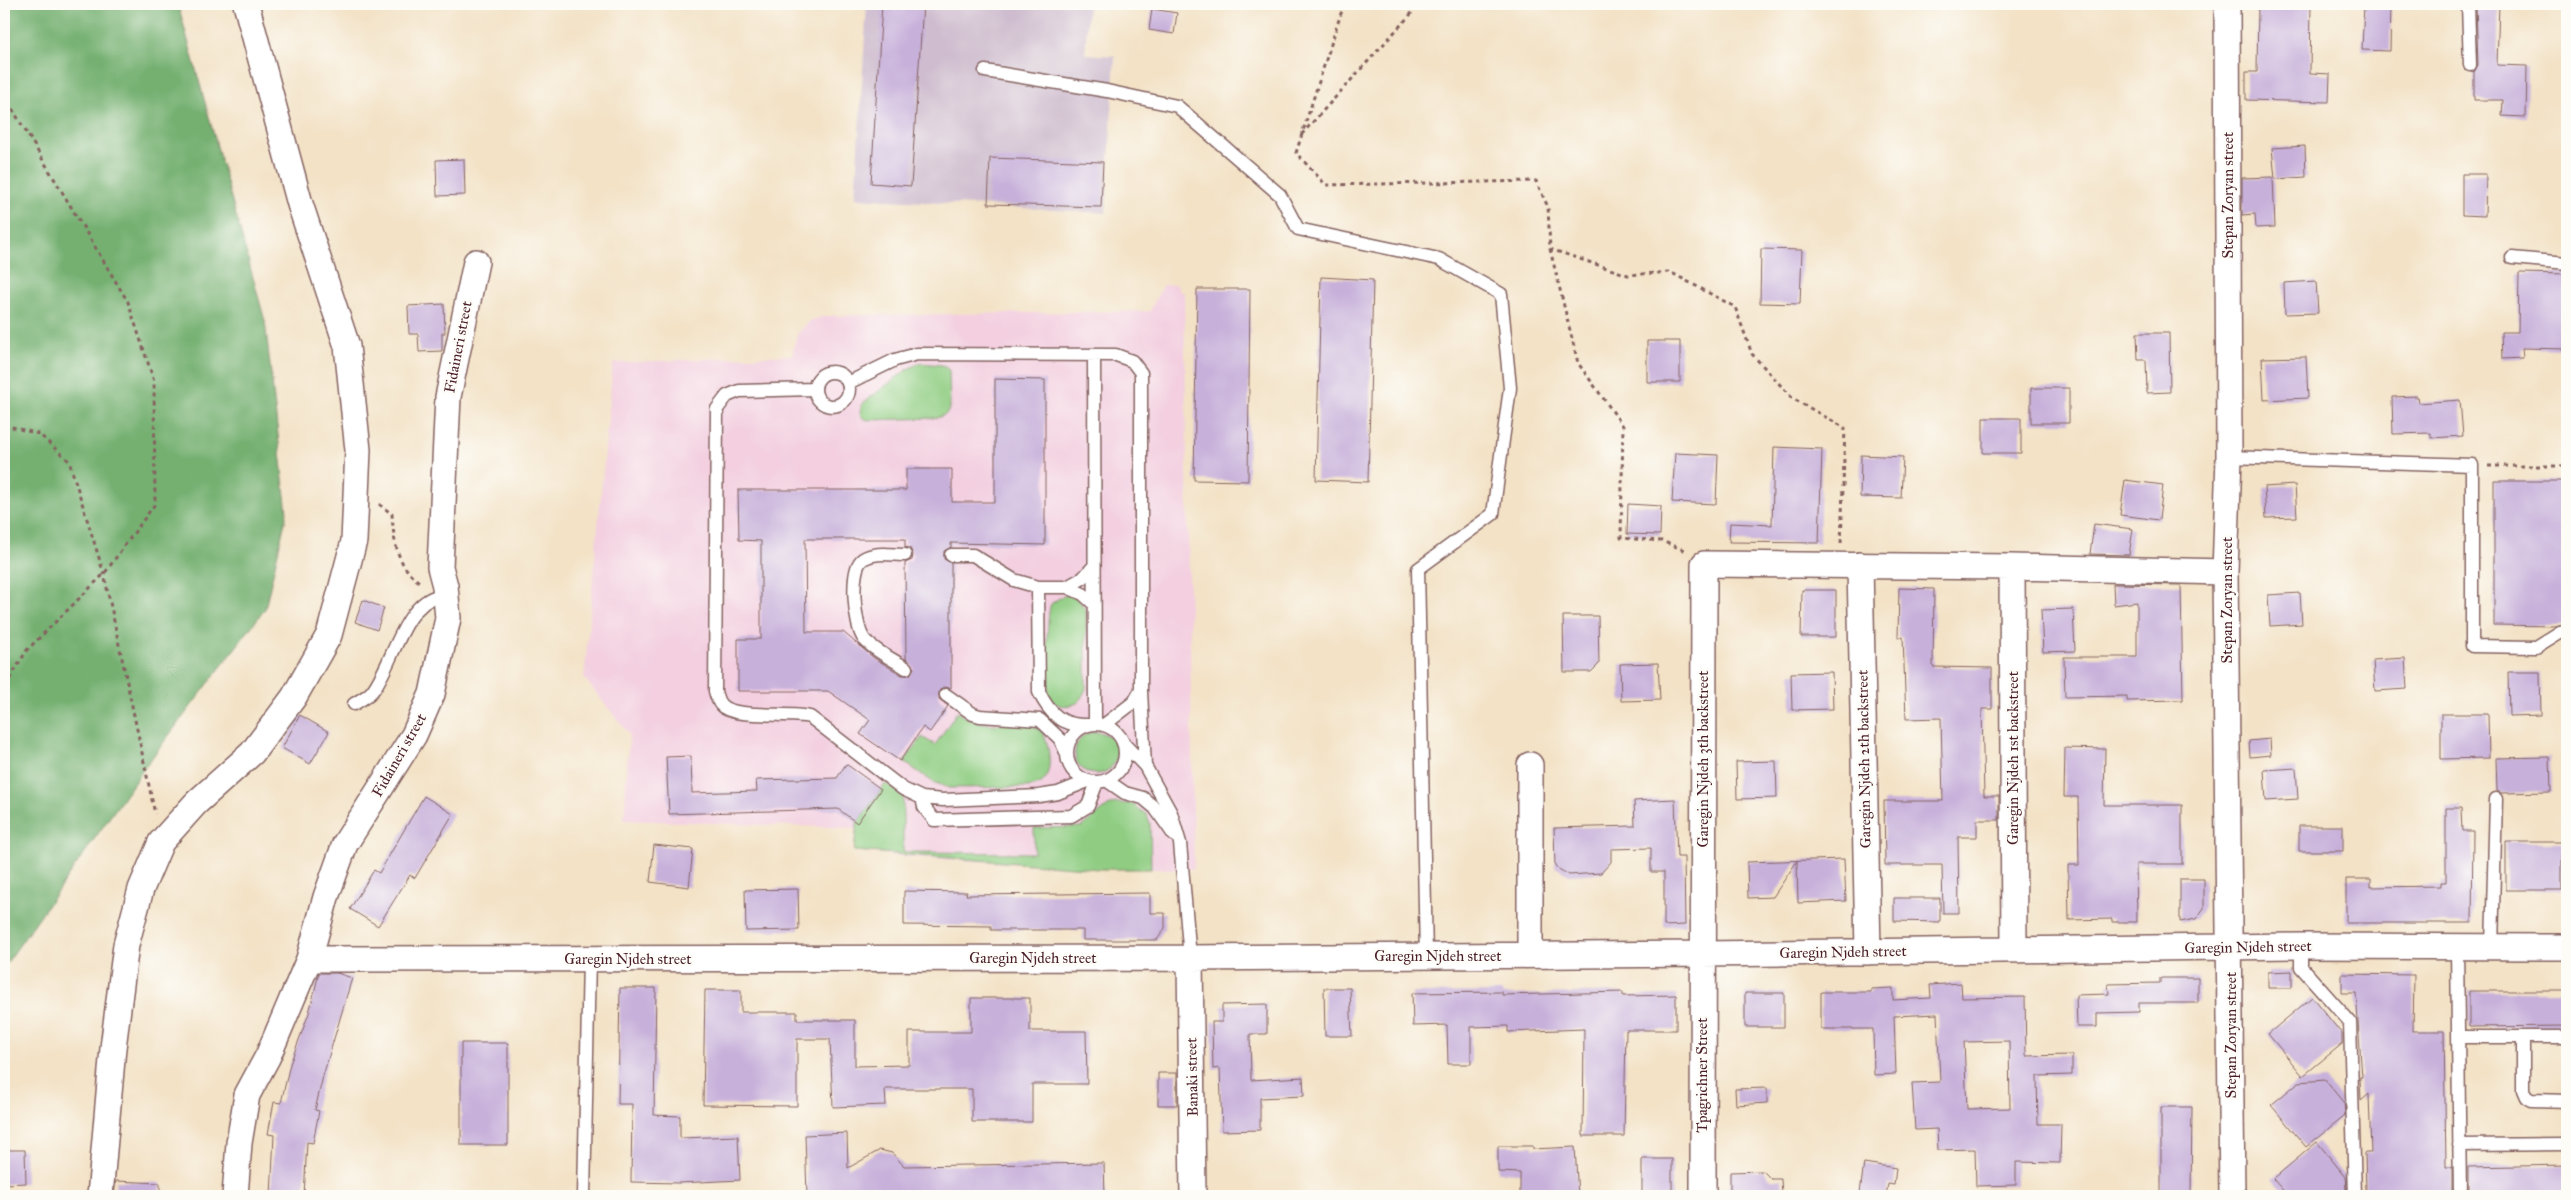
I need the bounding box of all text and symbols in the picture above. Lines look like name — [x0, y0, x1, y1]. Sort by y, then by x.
street label: Stepan Zoryan street — [2219, 131, 2237, 258]
street label: Fidaineri street — [440, 299, 476, 395]
street label: Stepan Zoryan street — [2218, 536, 2236, 663]
street label: Garegin Njdeh 2th backstreet — [1853, 669, 1875, 848]
street label: Garegin Njdeh 3th backstreet — [1694, 670, 1712, 848]
street label: Garegin Njdeh 1st backstreet — [2004, 670, 2022, 845]
street label: Fidaineri street — [368, 709, 430, 800]
street label: Garegin Njdeh street — [2184, 937, 2312, 957]
street label: Garegin Njdeh street — [1779, 942, 1907, 962]
street label: Garegin Njdeh street — [1374, 947, 1502, 965]
street label: Garegin Njdeh street — [969, 949, 1097, 967]
street label: Garegin Njdeh street — [564, 950, 692, 968]
street label: Stepan Zoryan street — [2222, 971, 2240, 1098]
street label: Tpagrichner Street — [1693, 1017, 1711, 1133]
street label: Banaki street — [1182, 1037, 1202, 1117]

